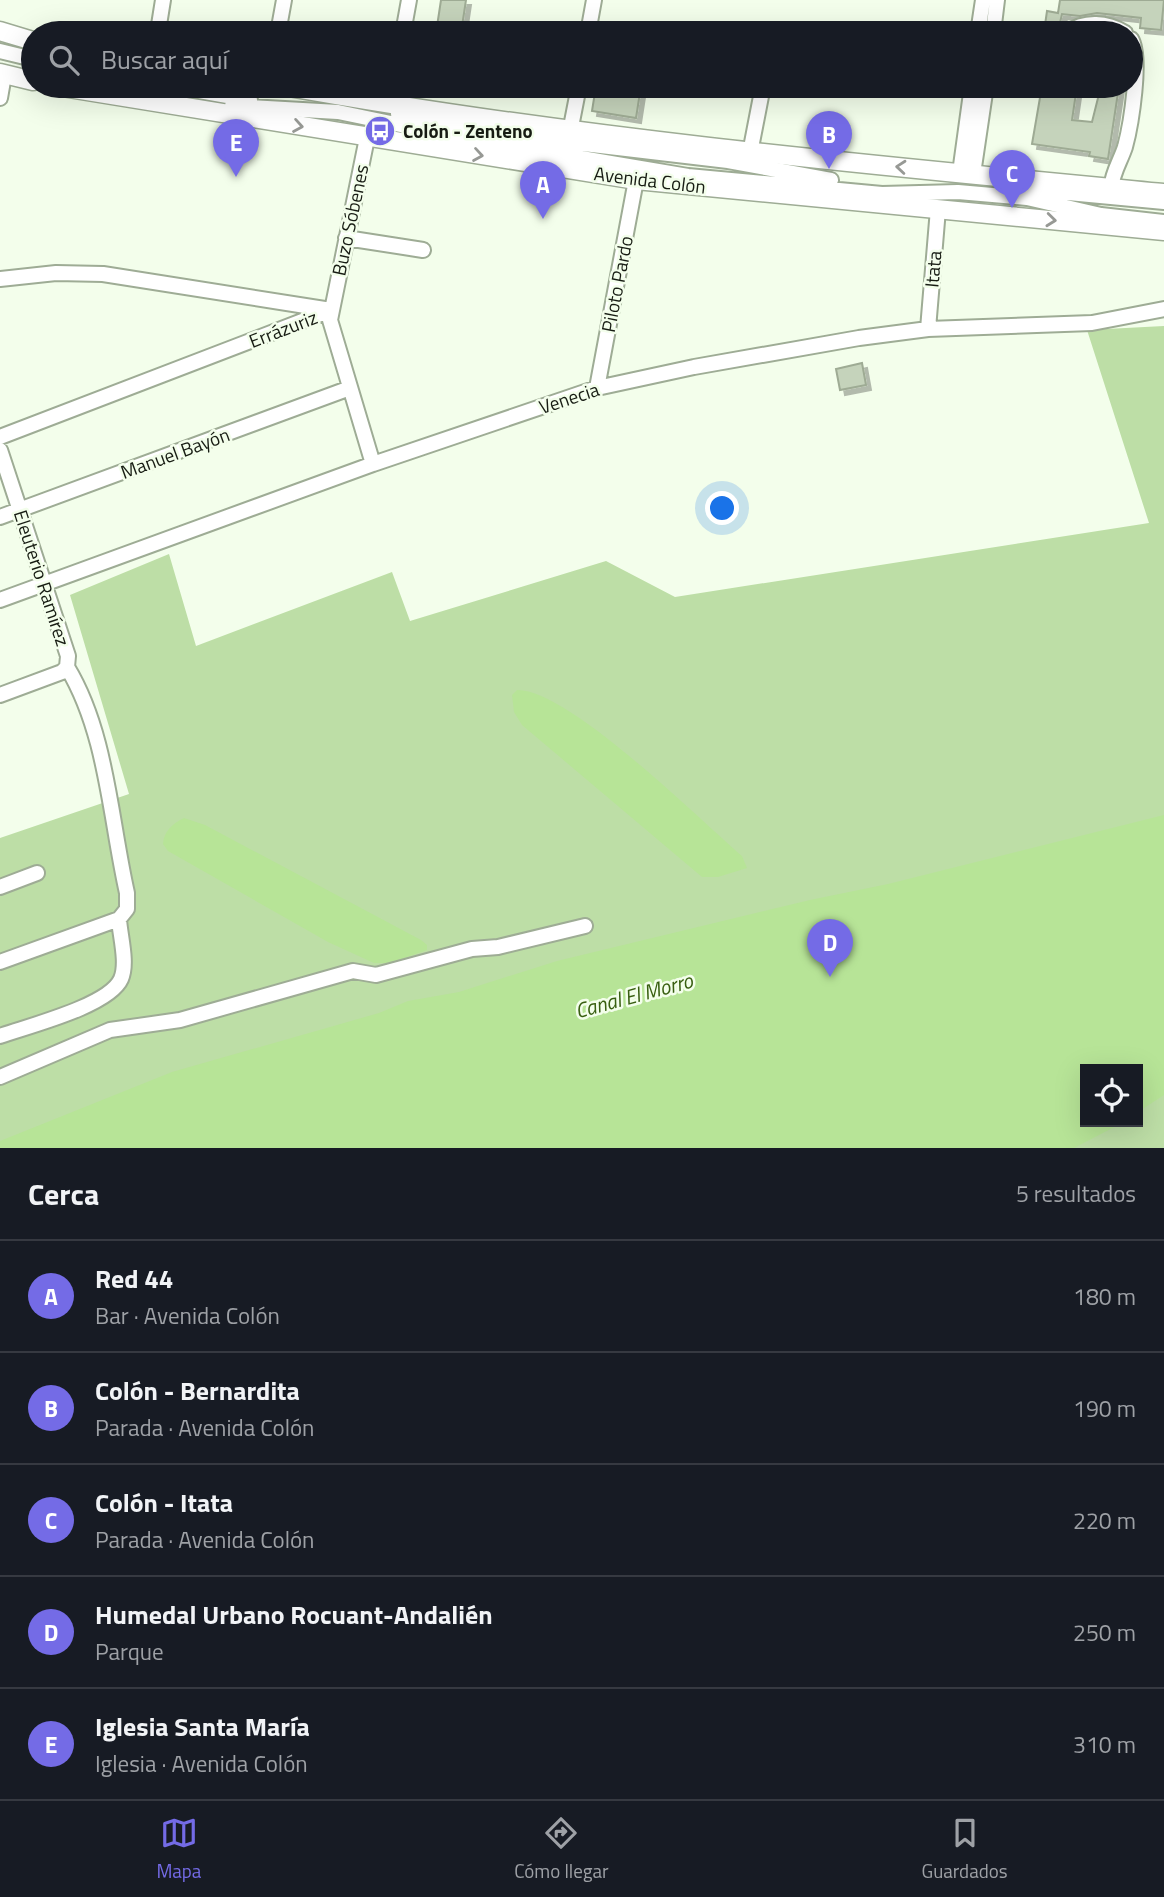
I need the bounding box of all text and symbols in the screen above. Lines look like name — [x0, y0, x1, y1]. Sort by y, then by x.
search box — [21, 21, 1143, 98]
text: Buscar aquí — [101, 40, 228, 79]
icon: search — [45, 41, 83, 79]
pin: B — [806, 111, 852, 169]
bus stop icon: Colón - Zenteno — [363, 114, 397, 148]
place label: Colón - Zenteno — [403, 116, 533, 145]
one-way arrow — [292, 118, 303, 133]
pin: E — [213, 119, 259, 177]
one-way arrow — [472, 147, 484, 162]
pin: C — [989, 150, 1035, 208]
street label: Avenida Colón — [592, 158, 708, 201]
one-way arrow — [895, 160, 907, 175]
street label: Buzo Sóbenes — [324, 161, 375, 278]
pin: A — [520, 161, 566, 219]
one-way arrow — [1045, 212, 1056, 227]
street label: Piloto Pardo — [593, 233, 640, 335]
street label: Itata — [916, 249, 949, 289]
street label: Errázuriz — [244, 302, 321, 355]
street label: Venecia — [535, 374, 603, 421]
street label: Manuel Bayón — [116, 419, 233, 486]
your location — [705, 491, 739, 525]
street label: Eleuterio Ramírez — [7, 506, 78, 650]
pin: D — [807, 919, 853, 977]
water label: Canal El Morro — [571, 964, 697, 1026]
map controls — [1080, 1064, 1143, 1127]
button: locate — [1080, 1064, 1143, 1127]
text: Cerca — [28, 1171, 99, 1217]
text: 5 resultados — [1016, 1176, 1136, 1211]
text: Red 44 — [95, 1259, 173, 1298]
text: A — [44, 1279, 58, 1314]
text: 180 m — [1073, 1279, 1136, 1314]
text: Bar · Avenida Colón — [95, 1298, 280, 1333]
text: Colón - Bernardita — [95, 1371, 300, 1410]
text: B — [44, 1391, 58, 1426]
text: 190 m — [1073, 1391, 1136, 1426]
text: Parada · Avenida Colón — [95, 1410, 314, 1445]
text: Colón - Itata — [95, 1483, 233, 1522]
text: C — [45, 1503, 57, 1538]
text: 220 m — [1073, 1503, 1136, 1538]
text: Parada · Avenida Colón — [95, 1522, 314, 1557]
text: Humedal Urbano Rocuant-Andalién — [95, 1595, 493, 1634]
text: D — [44, 1615, 58, 1650]
text: 250 m — [1073, 1615, 1136, 1650]
text: Parque — [95, 1634, 164, 1669]
text: Iglesia Santa María — [95, 1707, 310, 1746]
text: E — [45, 1727, 57, 1762]
text: 310 m — [1073, 1727, 1136, 1762]
text: Iglesia · Avenida Colón — [95, 1746, 308, 1781]
tab: Mapa — [156, 1814, 201, 1885]
tab: Cómo llegar — [514, 1814, 609, 1885]
tab: Guardados — [921, 1814, 1008, 1885]

